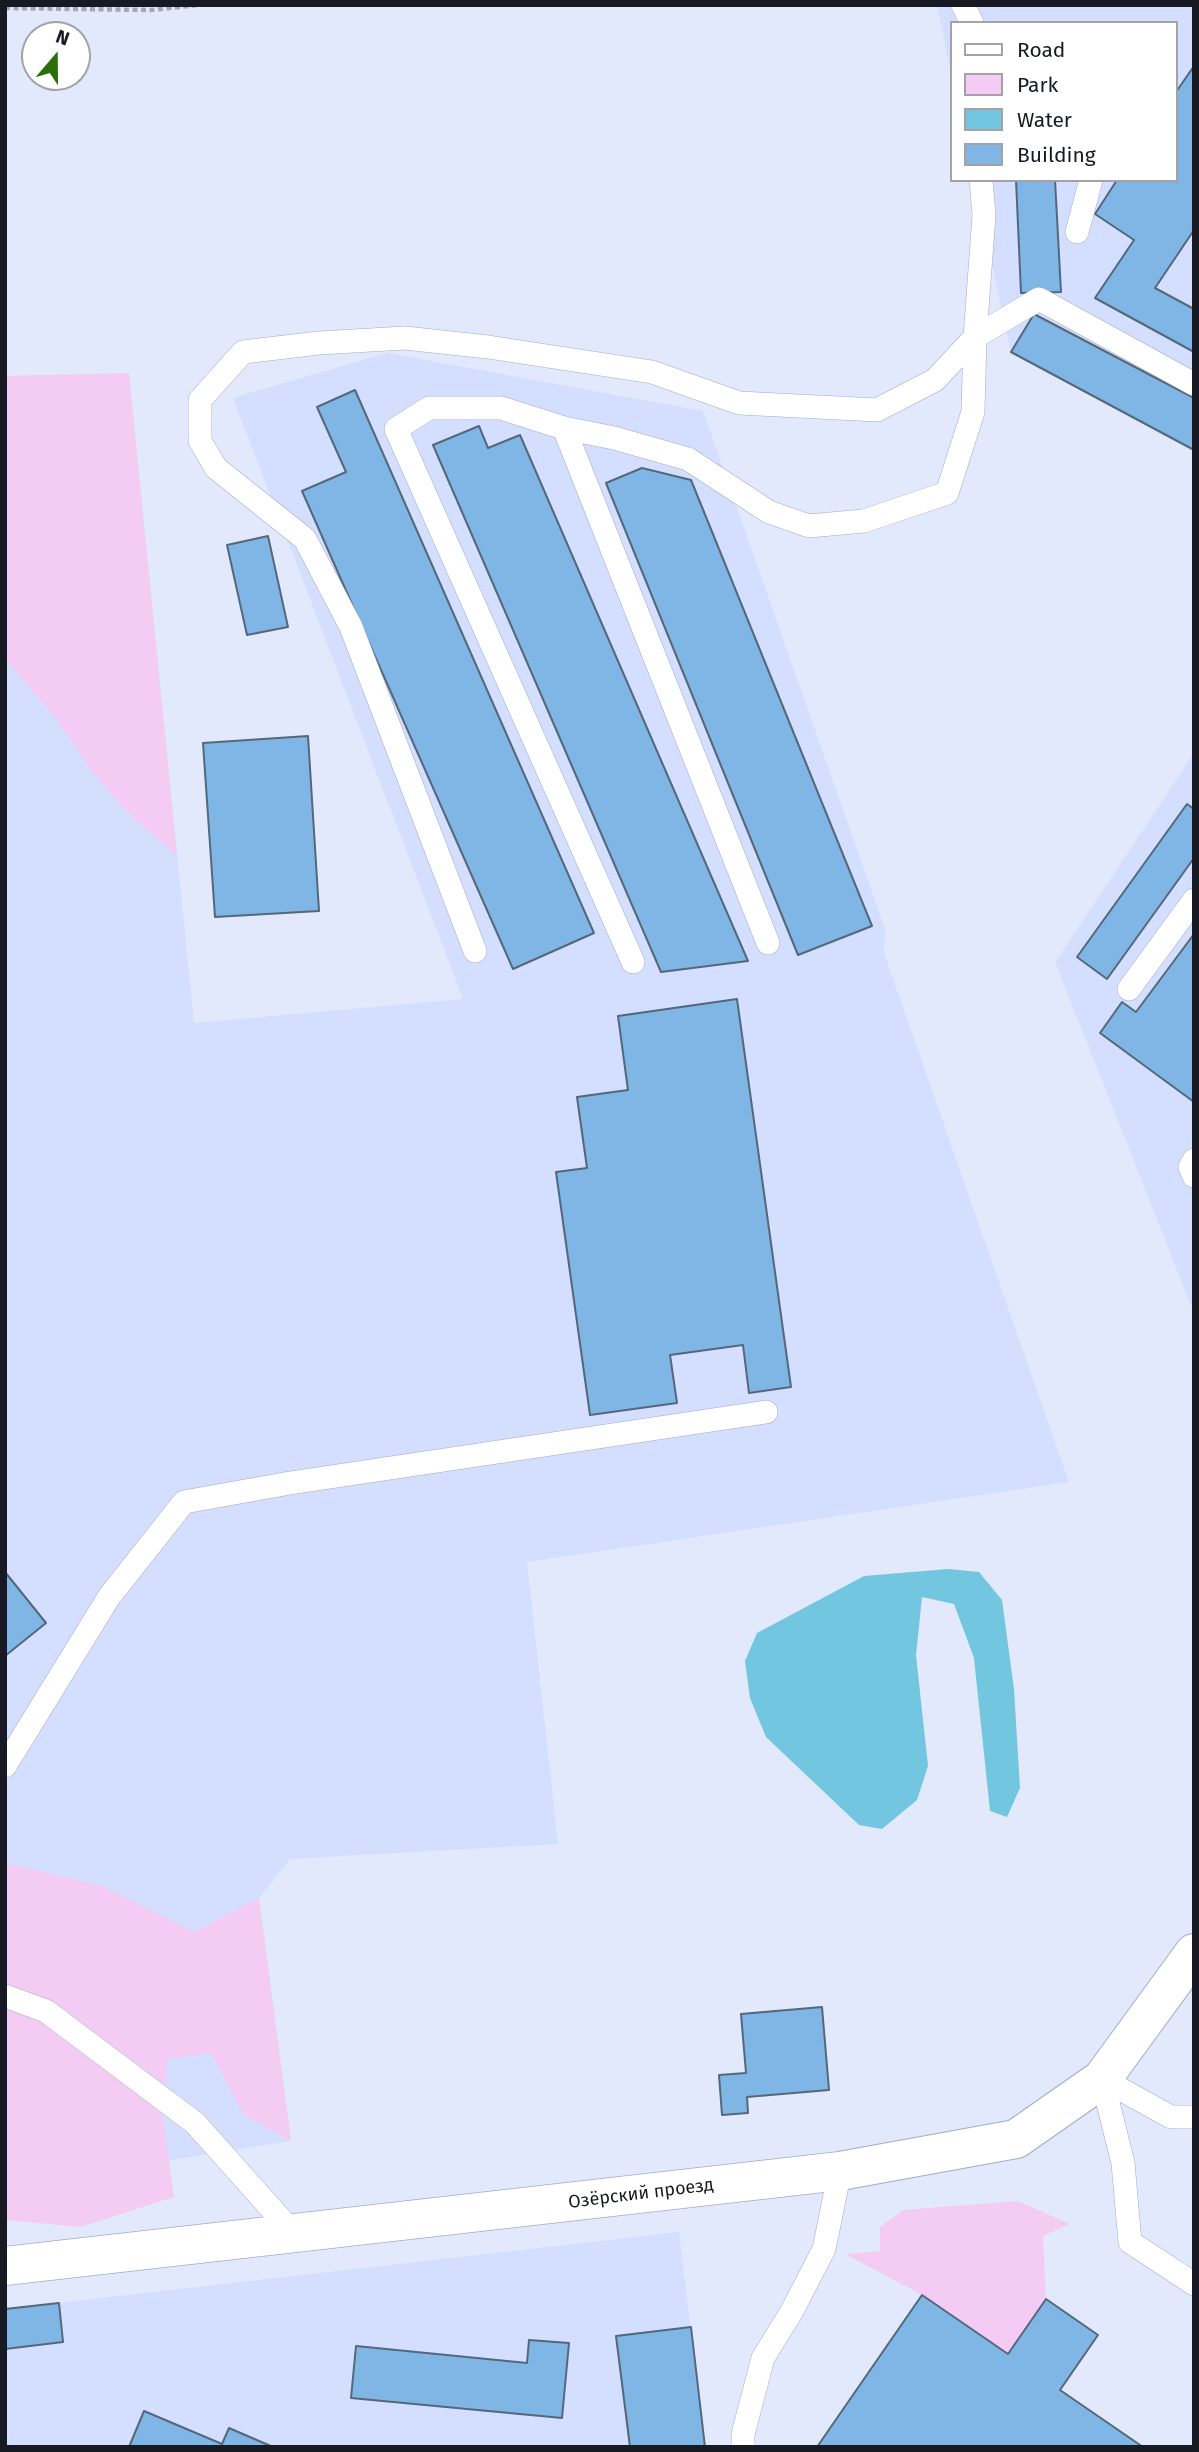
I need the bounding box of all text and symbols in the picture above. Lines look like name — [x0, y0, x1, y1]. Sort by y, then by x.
north arrow — [21, 21, 91, 91]
legend — [950, 21, 1178, 182]
text: N — [53, 25, 73, 51]
text: Road — [1017, 37, 1065, 63]
text: Park — [1017, 72, 1058, 98]
text: Water — [1017, 107, 1072, 133]
text: Building — [1017, 142, 1096, 168]
street label: Озёрский проезд — [567, 2174, 715, 2214]

